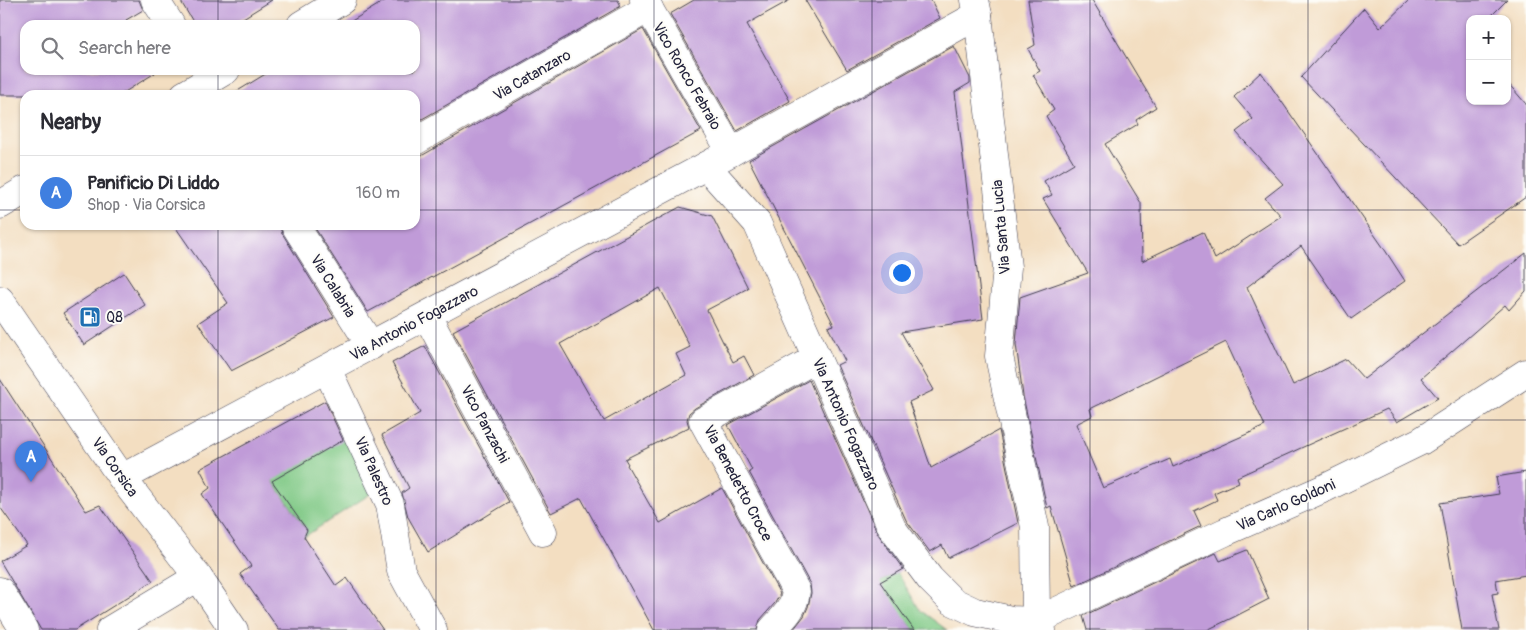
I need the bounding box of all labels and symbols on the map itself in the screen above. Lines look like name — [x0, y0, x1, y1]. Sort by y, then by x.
street label: Vico Ronco Febraio — [648, 19, 725, 133]
street label: Via Catanzaro — [490, 46, 575, 105]
street label: Via Santa Lucia — [988, 179, 1015, 275]
street label: Via Calabria — [306, 251, 359, 321]
your location — [889, 260, 915, 286]
street label: Via Antonio Fogazzaro — [347, 281, 482, 365]
fuel station icon: Q8 — [78, 305, 102, 329]
place label: Q8 — [106, 308, 123, 327]
street label: Via Antonio Fogazzaro — [808, 355, 883, 493]
street label: Vico Panzachi — [456, 382, 513, 467]
street label: Via Benedetto Croce — [699, 422, 777, 545]
street label: Via Corsica — [87, 434, 142, 501]
street label: Via Palestro — [350, 434, 397, 509]
pin: A — [15, 441, 47, 482]
street label: Via Carlo Goldoni — [1234, 475, 1339, 536]

